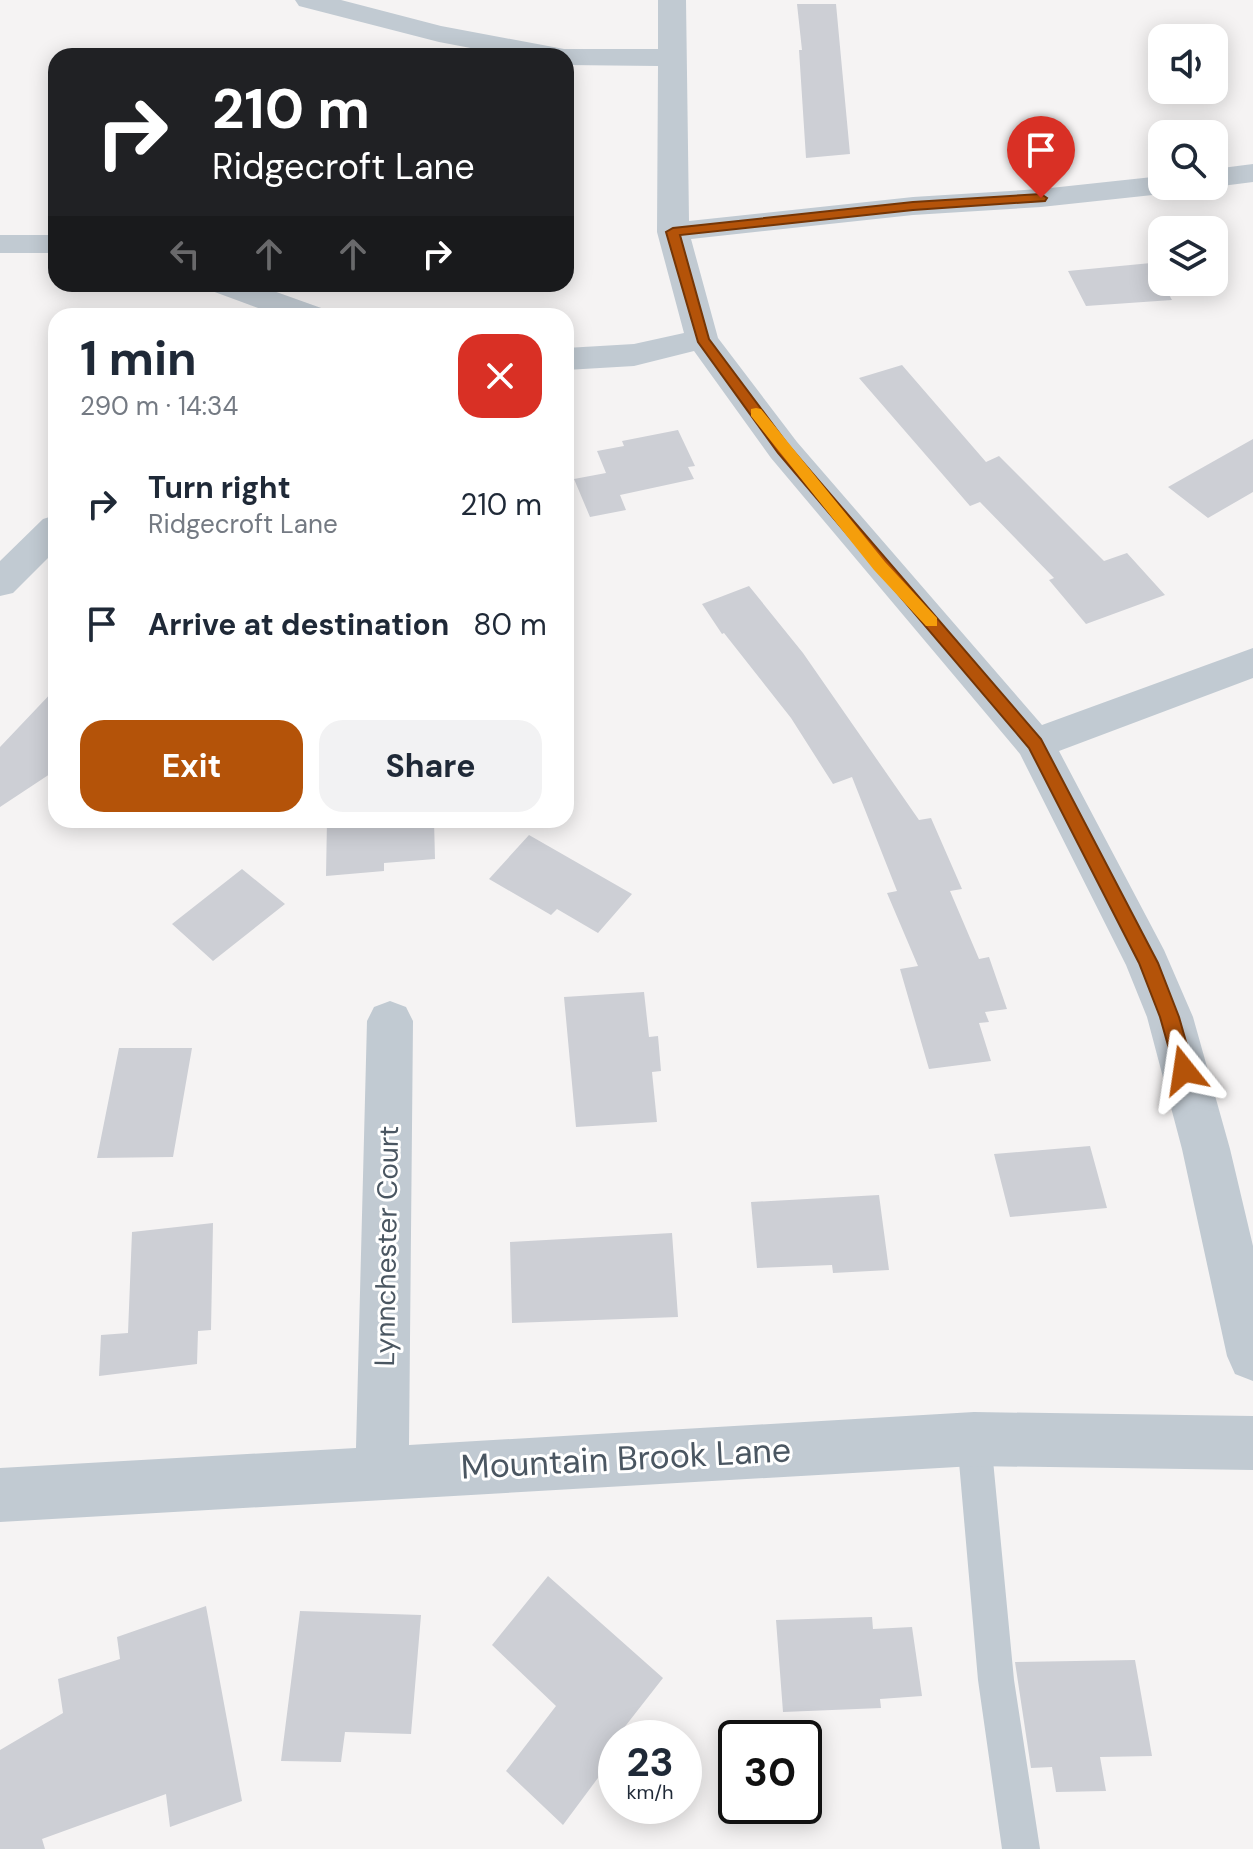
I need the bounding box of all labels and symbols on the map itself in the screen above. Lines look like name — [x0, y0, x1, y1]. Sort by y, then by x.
pin — [1007, 116, 1075, 198]
position arrow — [1142, 1028, 1226, 1112]
street label: Lynnchester Court — [366, 1125, 407, 1367]
street label: Mountain Brook Lane — [460, 1427, 792, 1490]
speed limit sign: 30 — [718, 1720, 822, 1824]

